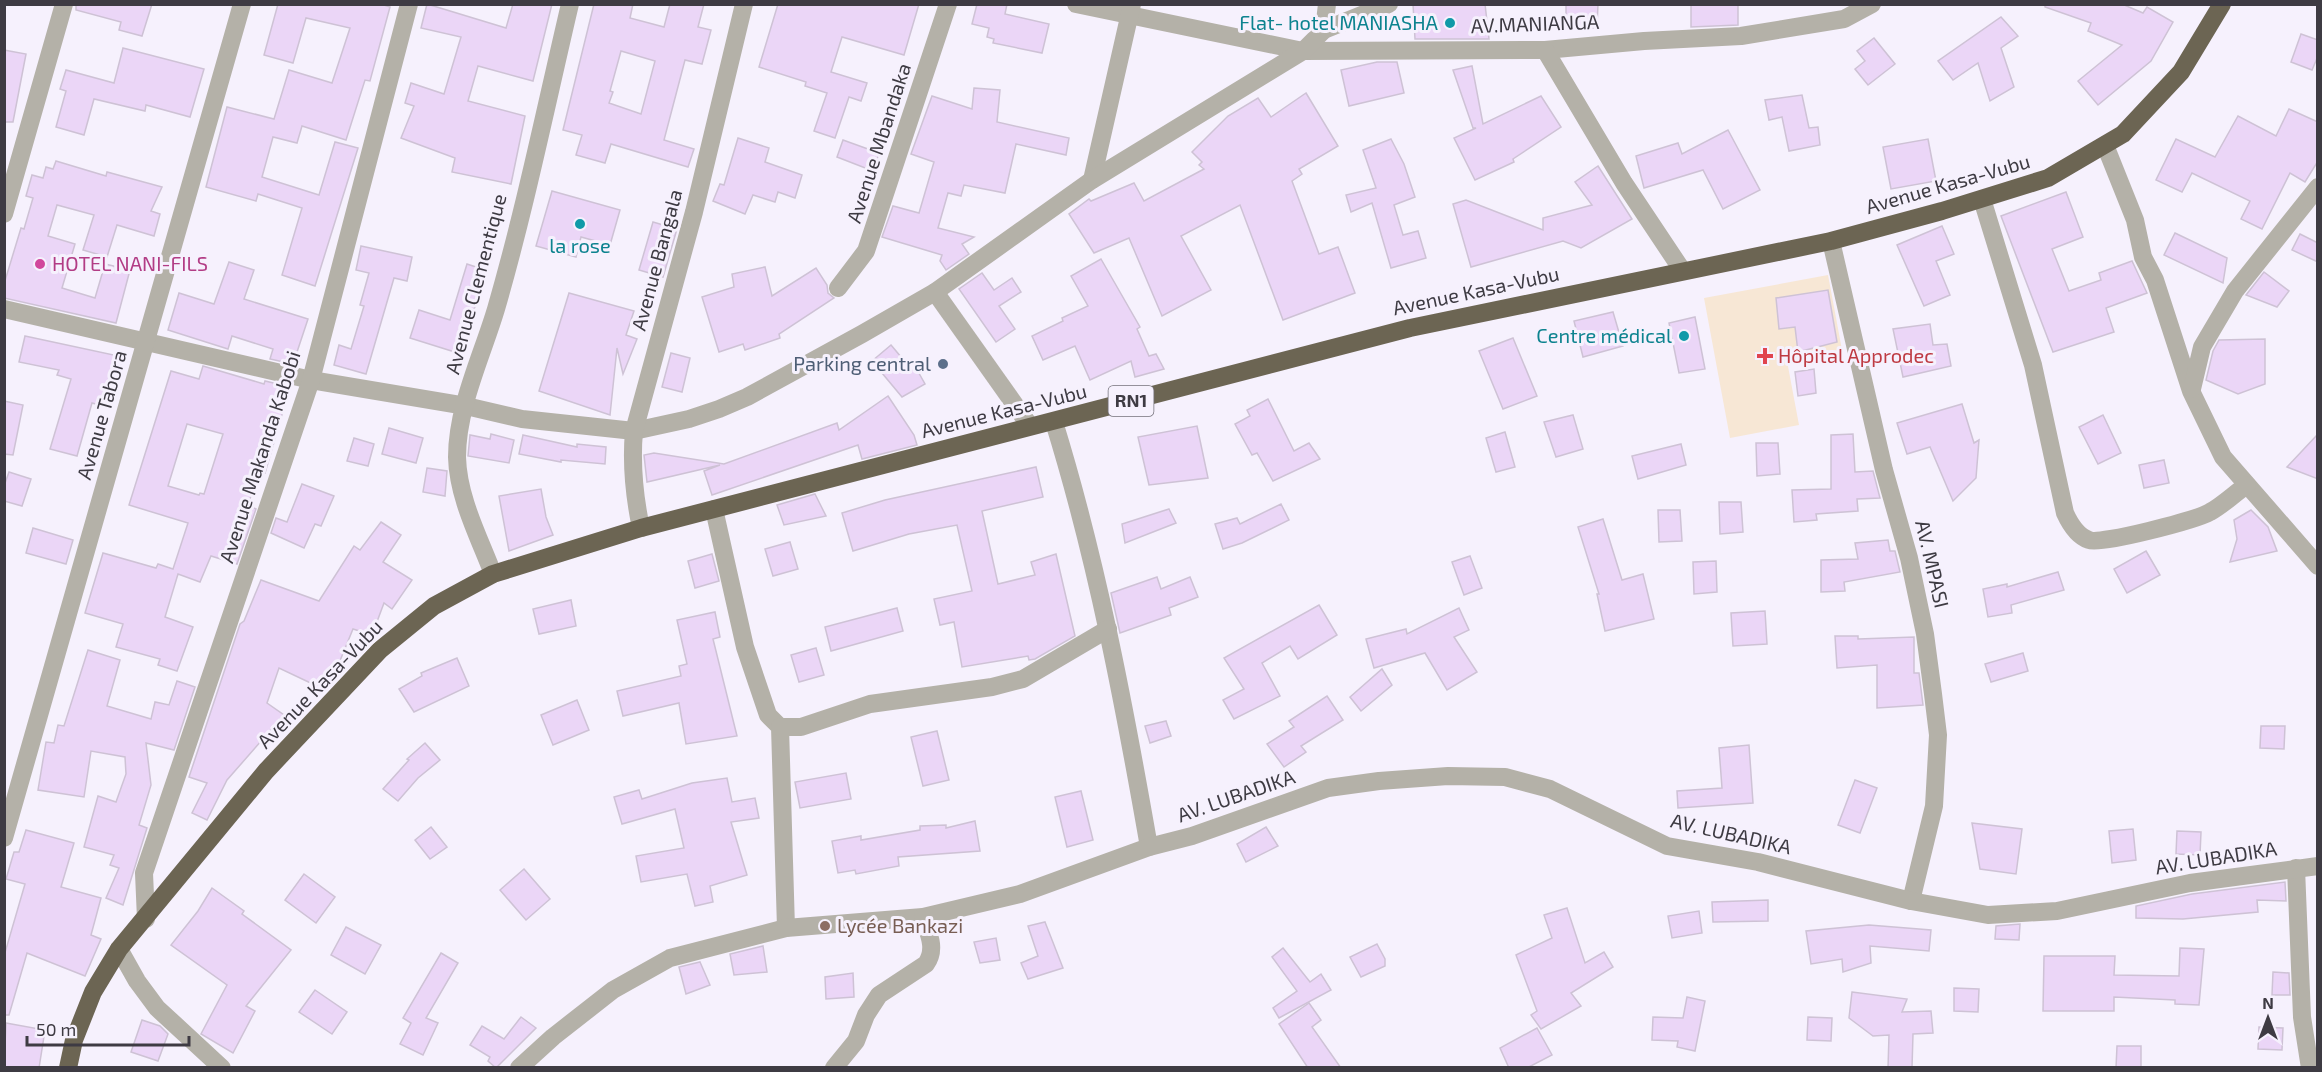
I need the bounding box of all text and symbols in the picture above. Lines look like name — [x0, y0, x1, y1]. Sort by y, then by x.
street label: AV.MANIANGA — [1470, 9, 1600, 37]
place label: Flat- hotel MANIASHA — [1239, 10, 1439, 34]
marker: Flat- hotel MANIASHA — [1443, 16, 1457, 30]
street label: Avenue Mbandaka — [841, 60, 915, 226]
street label: Avenue Kasa-Vubu — [1863, 148, 2033, 218]
street label: Avenue Bangala — [626, 186, 686, 333]
street label: Avenue Clementique — [439, 191, 511, 376]
marker: la rose — [573, 217, 587, 231]
place label: la rose — [549, 233, 611, 257]
place label: HOTEL NANI-FILS — [52, 251, 208, 275]
marker: HOTEL NANI-FILS — [33, 257, 47, 271]
street label: Avenue Kasa-Vubu — [1390, 261, 1561, 319]
place label: Centre médical — [1536, 323, 1672, 347]
marker: Centre médical — [1677, 329, 1691, 343]
place label: Hôpital Approdec — [1778, 343, 1934, 367]
street label: Avenue Tabora — [71, 347, 131, 482]
marker: Hôpital Approdec — [1756, 347, 1774, 365]
street label: Avenue Makanda Kabobi — [213, 348, 305, 566]
place label: Parking central — [793, 351, 931, 375]
marker: Parking central — [936, 357, 950, 371]
street label: Avenue Kasa-Vubu — [918, 378, 1089, 442]
road number: RN1 — [1108, 386, 1154, 416]
street label: AV. MPASI — [1911, 517, 1955, 610]
street label: Avenue Kasa-Vubu — [252, 614, 387, 753]
street label: AV. LUBADIKA — [1174, 764, 1298, 826]
street label: AV. LUBADIKA — [1669, 808, 1794, 859]
street label: AV. LUBADIKA — [2153, 835, 2279, 878]
place label: Lycée Bankazi — [837, 913, 963, 937]
marker: Lycée Bankazi — [818, 919, 832, 933]
north arrow — [2238, 988, 2298, 1048]
text: N — [2262, 993, 2274, 1012]
scale bar — [27, 1009, 189, 1047]
text: 50 m — [36, 1018, 76, 1040]

